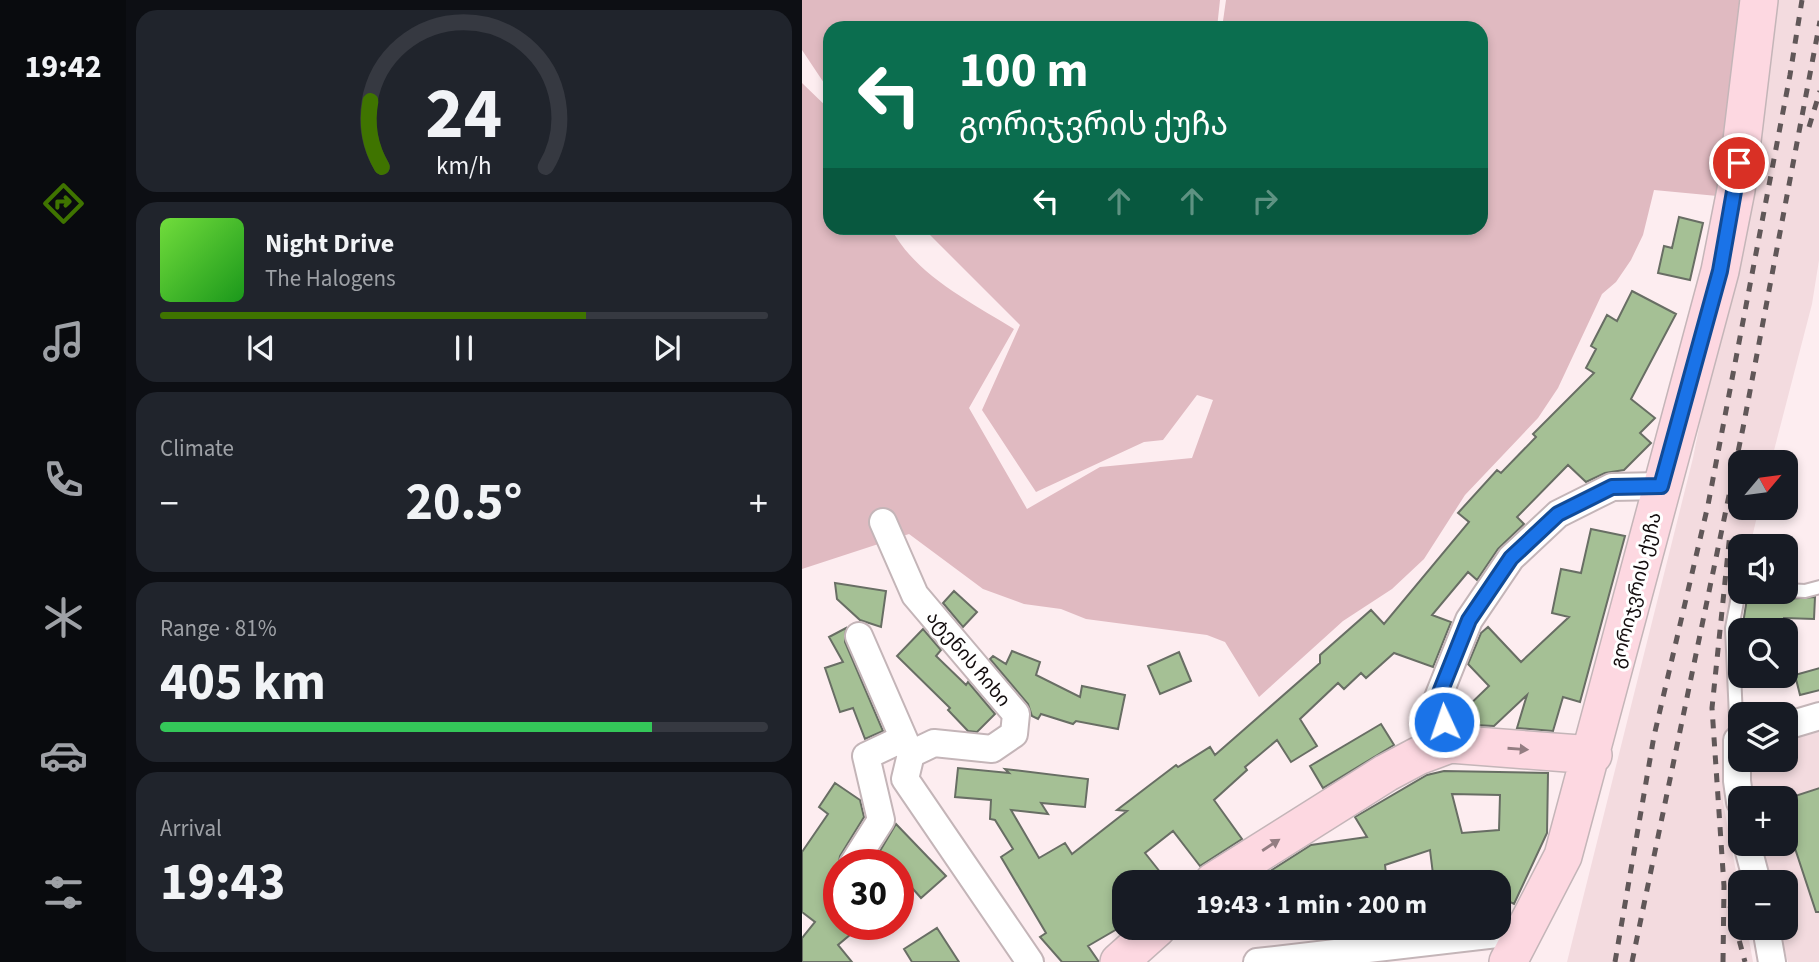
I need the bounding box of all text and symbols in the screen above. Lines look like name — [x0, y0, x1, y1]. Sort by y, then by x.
text: 100 m — [959, 36, 1088, 106]
text: 19:42 — [24, 44, 102, 90]
icon: left — [844, 49, 935, 140]
text: 24 — [426, 62, 502, 166]
text: გორიჯვრის ქუჩა — [959, 102, 1228, 148]
pin — [1709, 133, 1769, 193]
icon: arrive — [1720, 144, 1758, 182]
text: km/h — [436, 148, 492, 184]
icon: directions — [39, 179, 88, 228]
icon: left — [1027, 182, 1065, 220]
icon: ahead — [1100, 182, 1138, 220]
icon: ahead — [1173, 182, 1211, 220]
icon: right — [1246, 182, 1284, 220]
text: Night Drive — [265, 225, 394, 262]
text: The Halogens — [265, 262, 396, 295]
icon: music — [39, 317, 88, 366]
icon: previous — [242, 329, 280, 367]
icon: pause — [445, 329, 483, 367]
icon: next — [648, 329, 686, 367]
text: Climate — [160, 432, 234, 465]
north arrow — [1728, 450, 1798, 520]
map controls — [1728, 450, 1798, 940]
icon: phone — [39, 455, 88, 504]
text: 20.5° — [406, 466, 522, 540]
text: − — [160, 477, 179, 531]
text: + — [749, 477, 768, 531]
street label: გორიჯვრის ქუჩა — [1604, 510, 1669, 671]
button: sound — [1728, 534, 1798, 604]
icon: climate — [39, 593, 88, 642]
street label: ატენის ჩიხი — [919, 605, 1016, 713]
text: Range · 81% — [160, 612, 277, 645]
button: search — [1728, 618, 1798, 688]
text: 405 km — [160, 646, 326, 720]
position arrow — [1407, 685, 1481, 759]
button: layers — [1728, 702, 1798, 772]
icon: car — [39, 731, 88, 780]
one-way arrow — [1507, 744, 1529, 755]
button: + — [1728, 786, 1798, 856]
text: Arrival — [160, 812, 222, 845]
one-way arrow — [1261, 839, 1280, 852]
text: 19:43 — [160, 846, 285, 920]
speed limit sign: 30 — [823, 849, 914, 940]
icon: filters — [39, 868, 88, 917]
button: − — [1728, 870, 1798, 940]
text: 19:43 · 1 min · 200 m — [1196, 886, 1427, 923]

